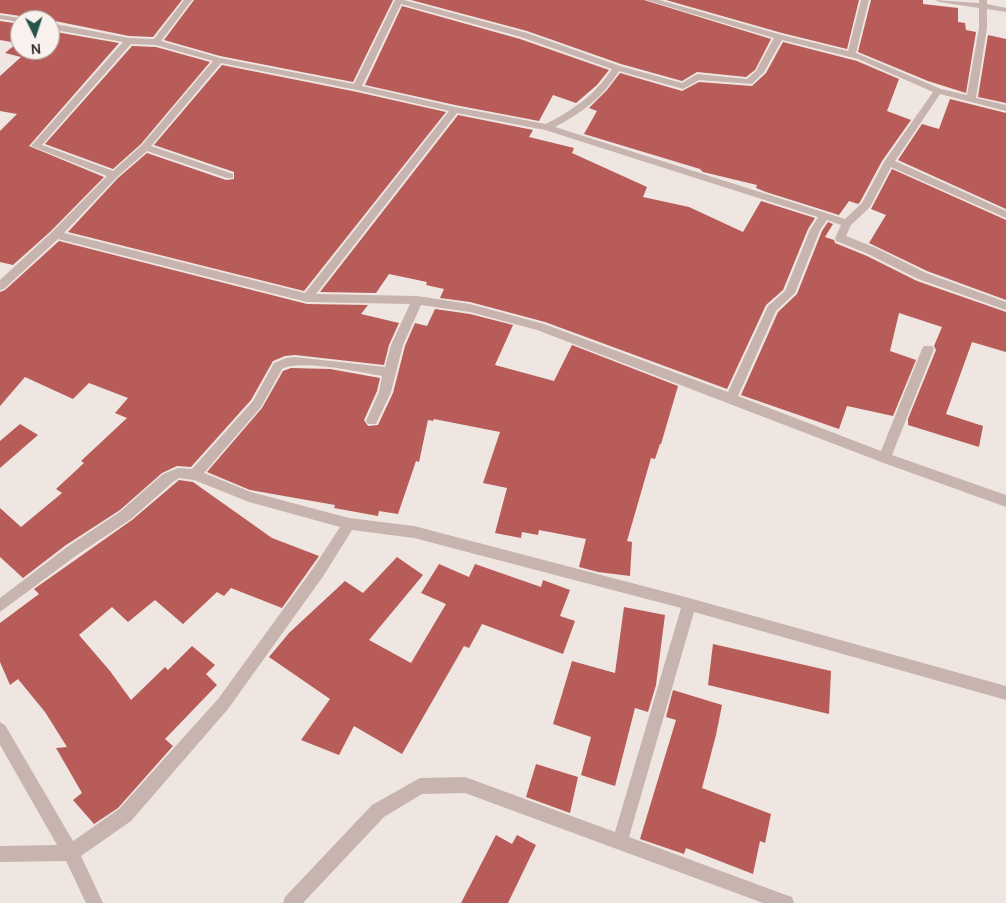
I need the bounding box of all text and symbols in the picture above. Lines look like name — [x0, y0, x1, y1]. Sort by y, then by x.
north arrow — [10, 10, 60, 60]
text: N — [30, 40, 42, 59]

